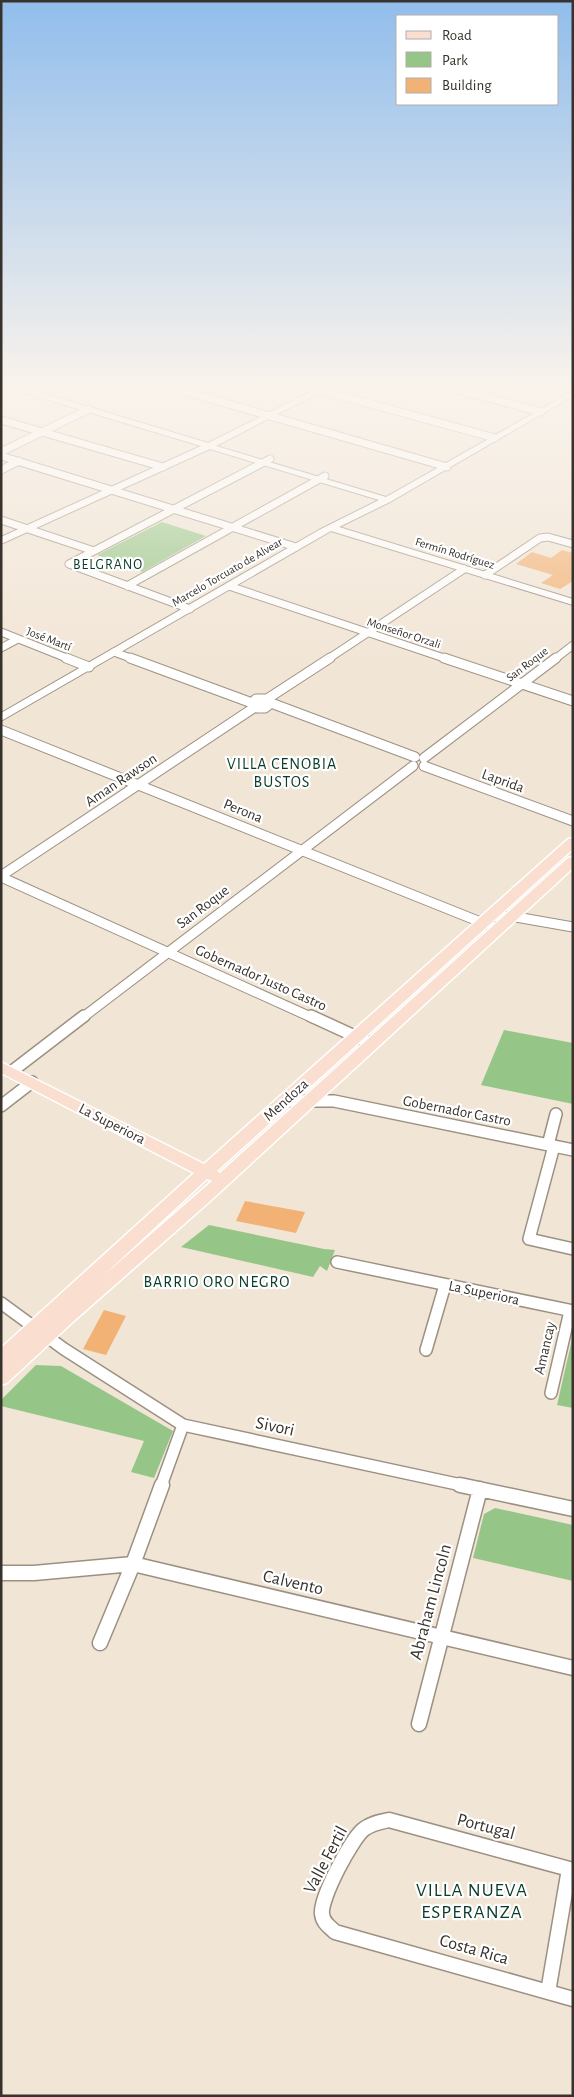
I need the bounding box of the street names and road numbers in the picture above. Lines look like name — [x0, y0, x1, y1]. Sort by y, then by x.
street label: Marcelo Torcuato de Alvear — [170, 535, 284, 609]
street label: Fermín Rodríguez — [414, 535, 496, 571]
street label: Monseñor Orzali — [366, 615, 442, 651]
street label: José Martí — [25, 625, 73, 653]
street label: San Roque — [504, 644, 550, 684]
street label: Aman Rawson — [82, 751, 160, 809]
street label: Laprida — [480, 766, 526, 796]
street label: Perona — [221, 796, 265, 826]
street label: San Roque — [174, 883, 232, 931]
street label: Gobernador Justo Castro — [193, 942, 329, 1014]
street label: Mendoza — [261, 1076, 311, 1124]
street label: Gobernador Castro — [402, 1093, 512, 1129]
street label: La Superiora — [76, 1101, 148, 1147]
street label: La Superiora — [447, 1278, 521, 1308]
street label: Amancay — [532, 1320, 558, 1376]
street label: Sivori — [254, 1414, 296, 1440]
street label: Abraham Lincoln — [407, 1542, 455, 1662]
street label: Calvento — [261, 1567, 325, 1599]
street label: Portugal — [455, 1811, 517, 1843]
street label: Valle Fertil — [301, 1823, 351, 1897]
street label: Costa Rica — [437, 1932, 511, 1968]

